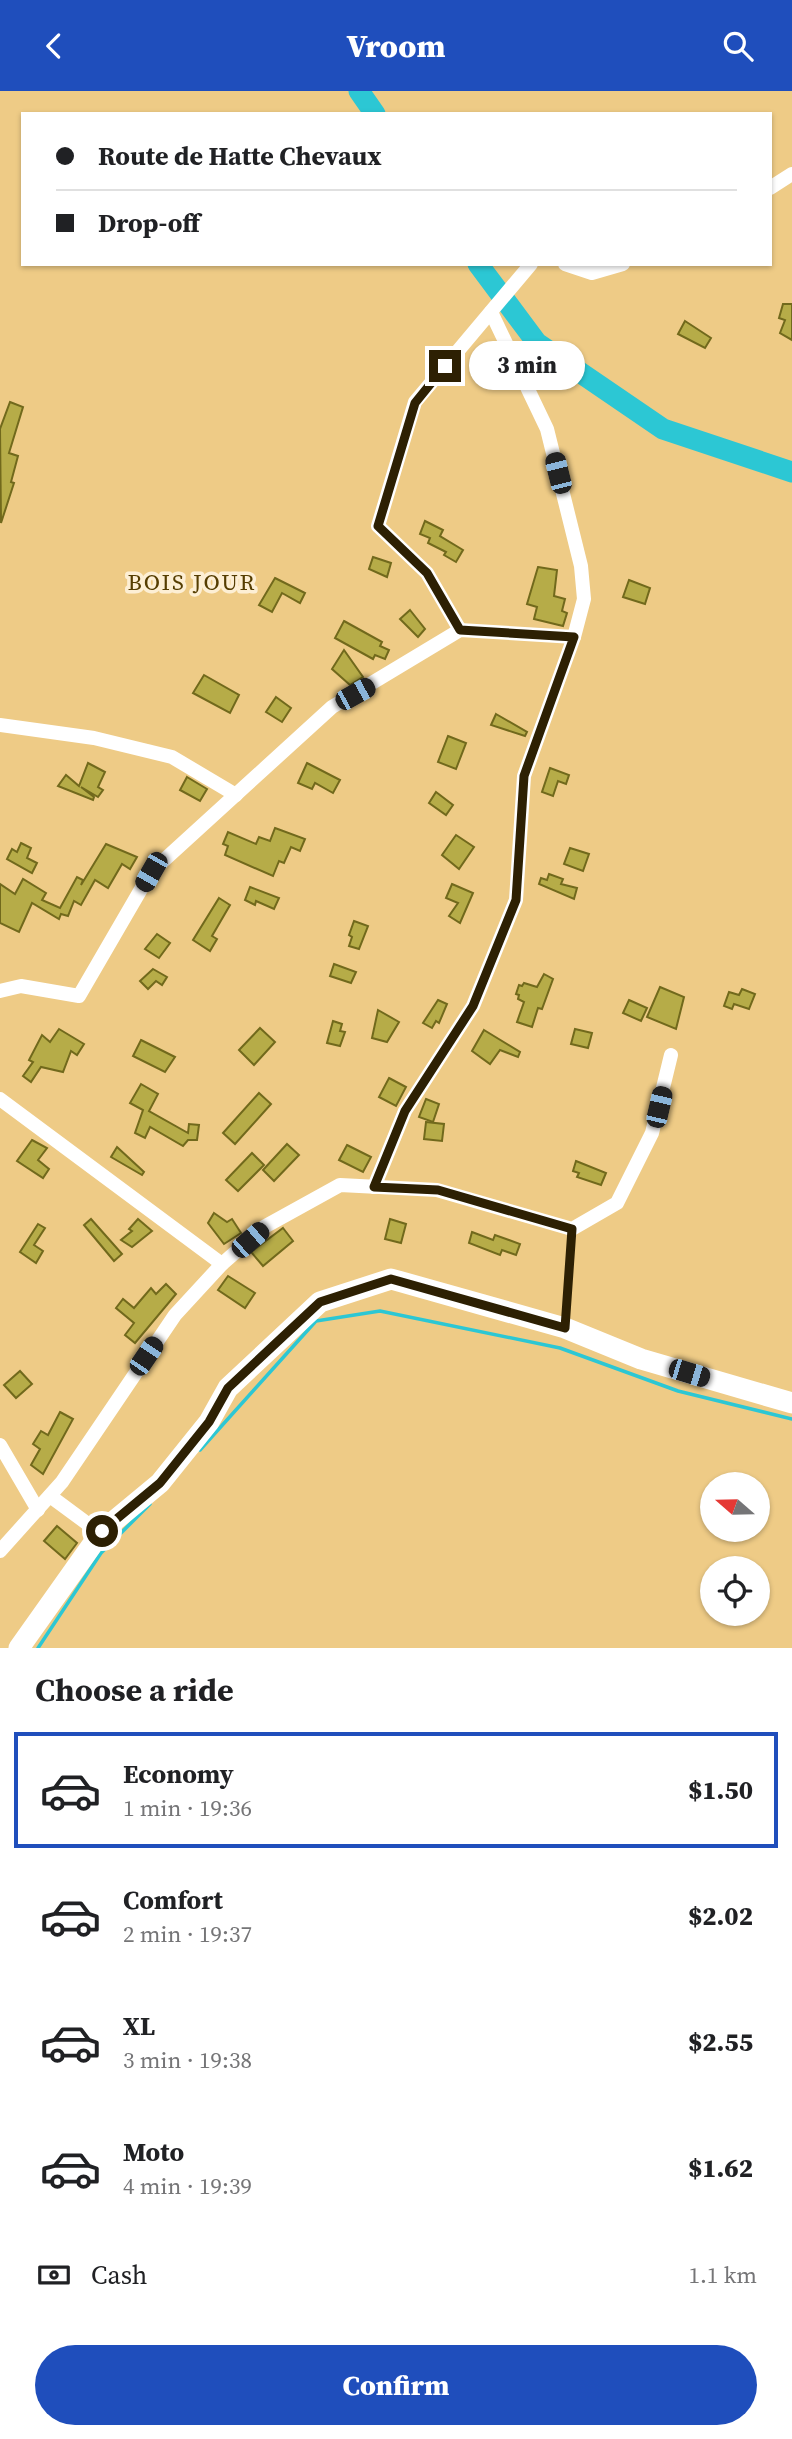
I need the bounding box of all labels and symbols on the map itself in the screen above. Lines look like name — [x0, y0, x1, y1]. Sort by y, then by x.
callout: 3 min — [470, 341, 585, 391]
route end — [429, 350, 461, 382]
car — [543, 450, 574, 496]
district label: BOIS JOUR — [127, 566, 257, 598]
car — [332, 675, 379, 713]
car — [132, 849, 171, 895]
car — [645, 1084, 674, 1130]
car — [228, 1218, 273, 1262]
car — [126, 1333, 167, 1379]
car — [666, 1357, 713, 1389]
north arrow — [700, 1472, 770, 1542]
route start — [86, 1515, 118, 1547]

